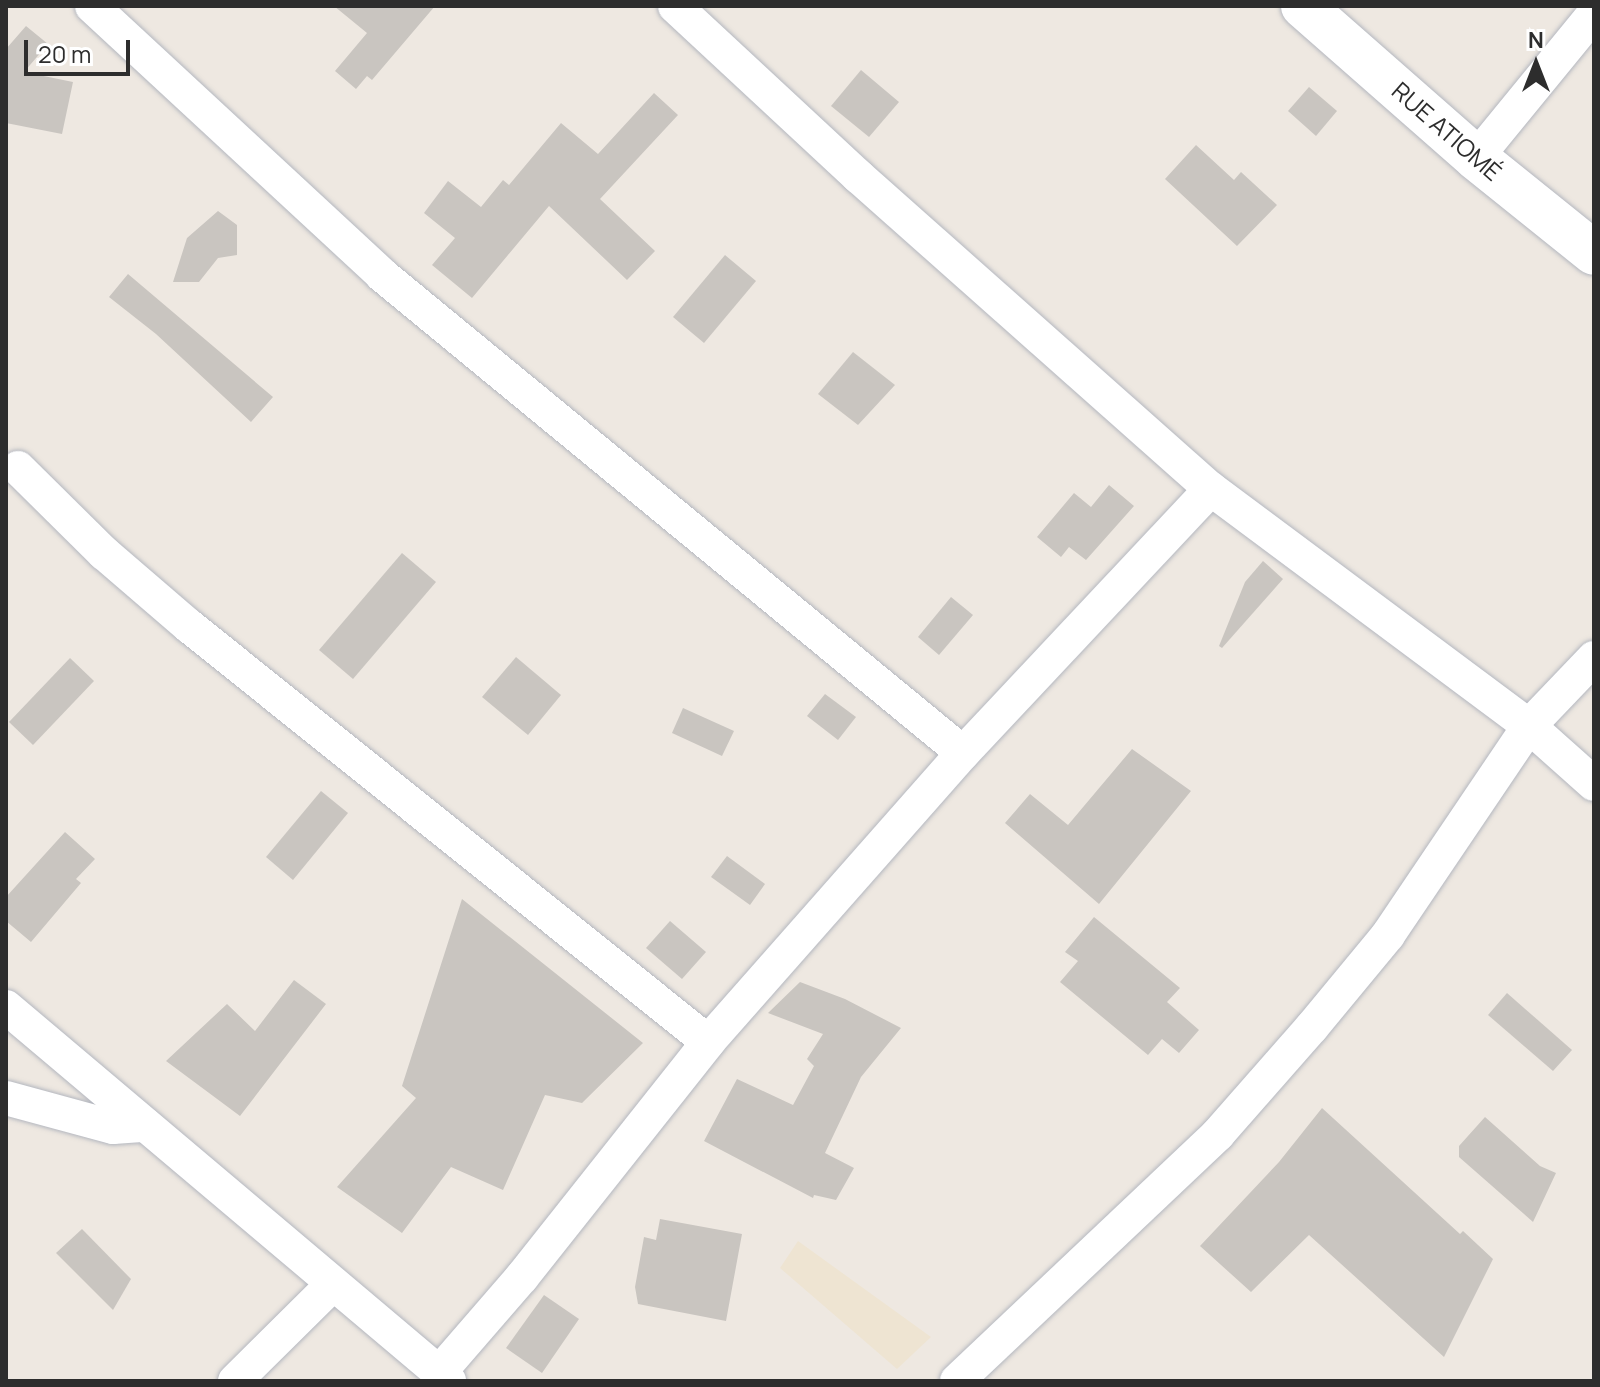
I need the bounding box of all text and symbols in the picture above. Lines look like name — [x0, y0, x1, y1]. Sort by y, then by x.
scale bar — [28, 24, 134, 74]
north arrow — [1496, 24, 1576, 104]
text: N — [1528, 25, 1544, 55]
text: 20 m — [38, 37, 91, 70]
street label: RUE ATIOMÉ — [1386, 76, 1508, 186]

